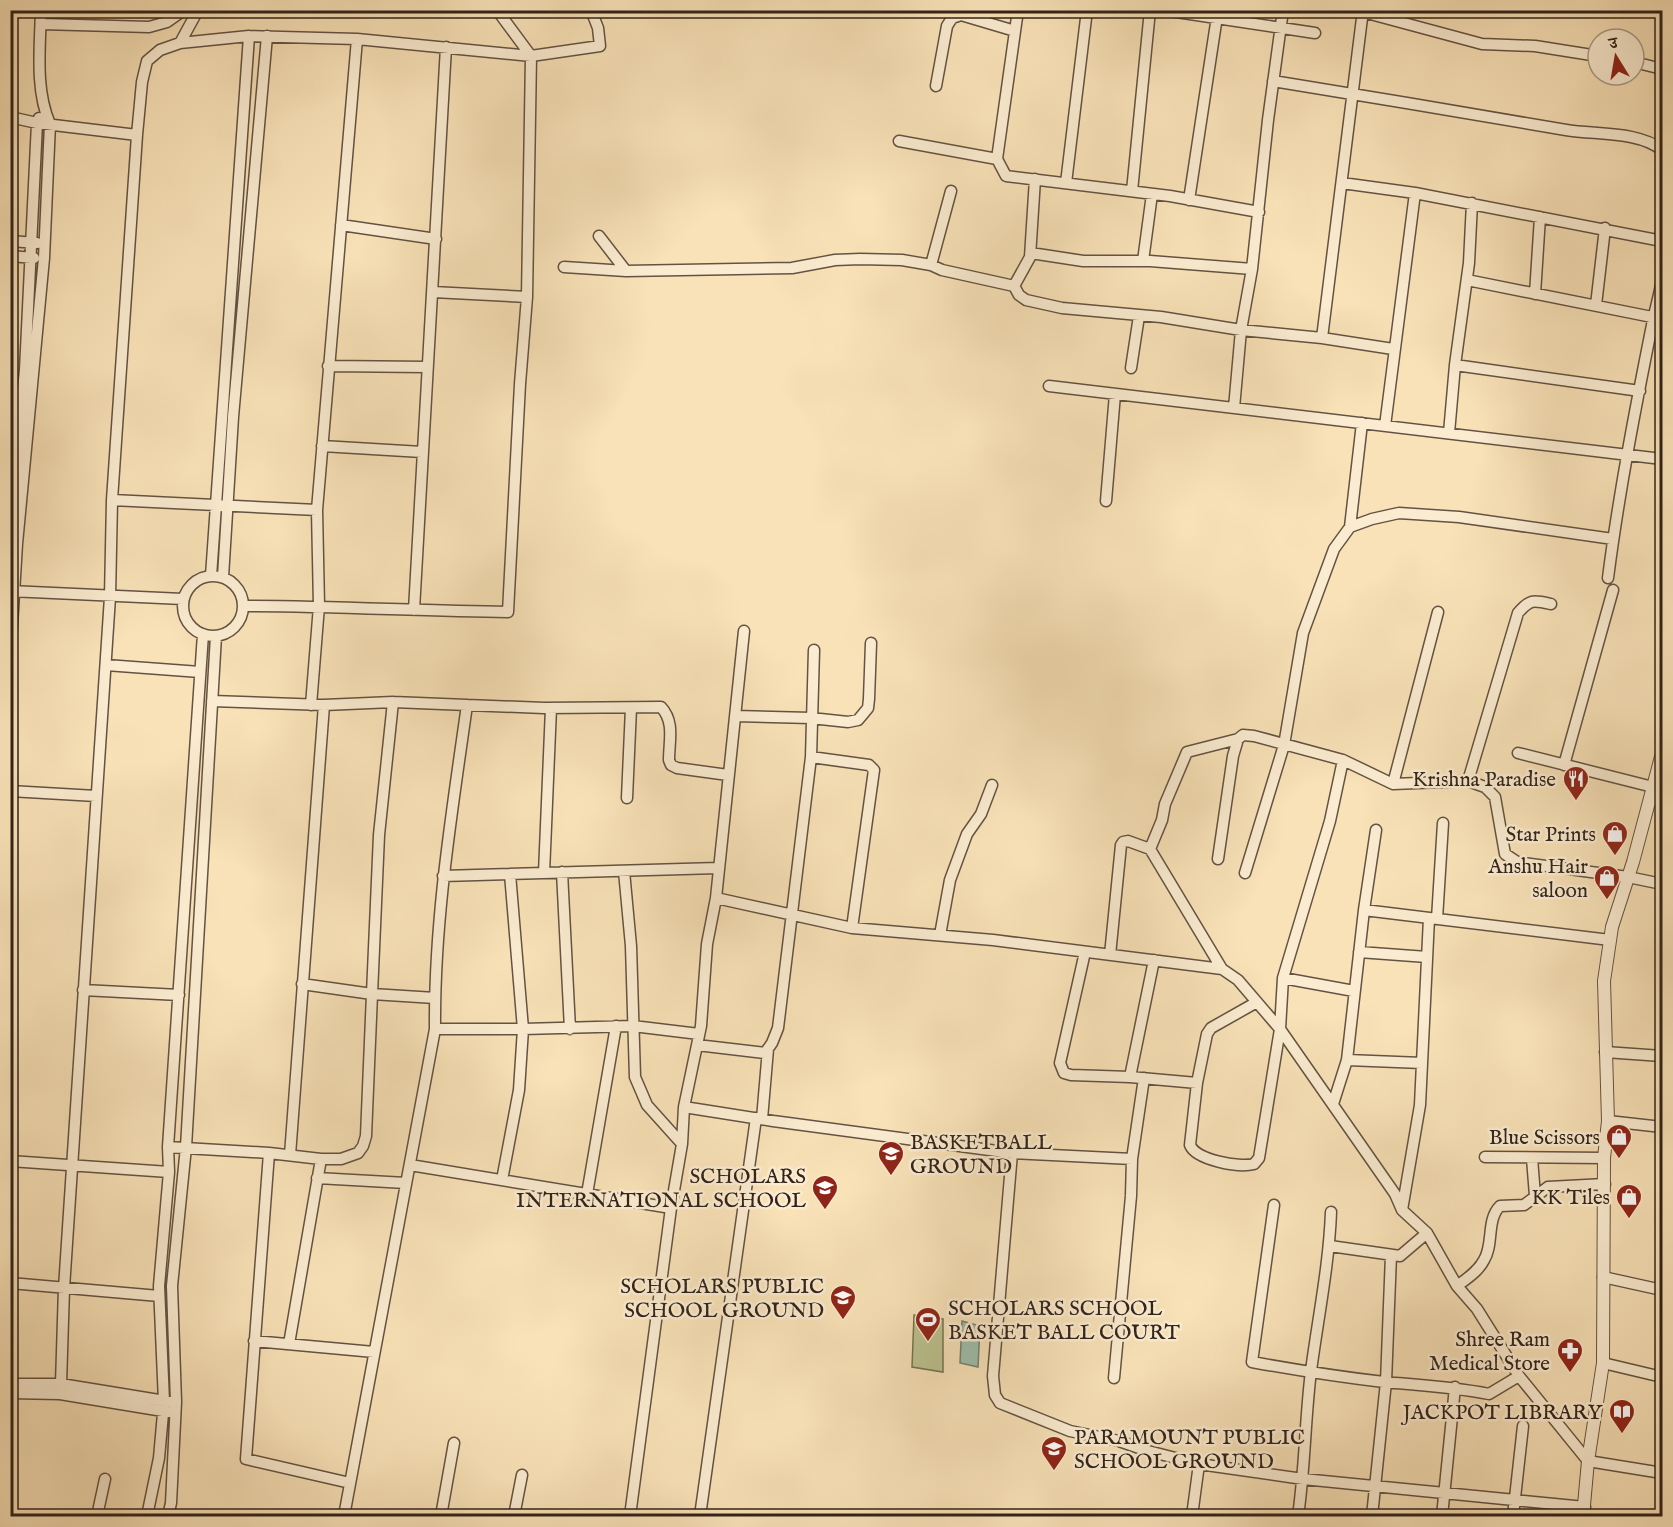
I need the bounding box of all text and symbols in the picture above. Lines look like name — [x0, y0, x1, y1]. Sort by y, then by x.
north arrow — [1586, 27, 1646, 87]
text: उ — [1607, 33, 1621, 55]
restaurant icon: Krishna Paradise — [1561, 764, 1591, 802]
place label: Krishna Paradise — [1412, 767, 1556, 794]
shop icon: Star Prints — [1600, 819, 1630, 857]
place label: Star Prints — [1505, 822, 1596, 849]
place label: Anshu Hair saloon — [1487, 854, 1588, 905]
shop icon: Anshu Hair saloon — [1592, 863, 1622, 901]
shop icon: Blue Scissors — [1604, 1122, 1634, 1160]
place label: Blue Scissors — [1489, 1125, 1600, 1152]
place label: BASKETBALL GROUND — [910, 1130, 1052, 1181]
school or university icon: BASKETBALL GROUND — [876, 1139, 906, 1177]
place label: SCHOLARS INTERNATIONAL SCHOOL — [516, 1164, 806, 1215]
school or university icon: SCHOLARS INTERNATIONAL SCHOOL — [810, 1173, 840, 1211]
shop icon: KK Tiles — [1614, 1182, 1644, 1220]
place label: KK Tiles — [1531, 1185, 1610, 1212]
place label: SCHOLARS PUBLIC SCHOOL GROUND — [620, 1274, 824, 1325]
school or university icon: SCHOLARS PUBLIC SCHOOL GROUND — [828, 1283, 858, 1321]
place label: SCHOLARS SCHOOL BASKET BALL COURT — [948, 1296, 1181, 1347]
sports icon: SCHOLARS SCHOOL BASKET BALL COURT — [913, 1305, 943, 1343]
place label: Shree Ram Medical Store — [1429, 1327, 1550, 1378]
pharmacy icon: Shree Ram Medical Store — [1555, 1336, 1585, 1374]
library icon: JACKPOT LIBRARY — [1607, 1397, 1637, 1435]
place label: JACKPOT LIBRARY — [1401, 1400, 1604, 1427]
place label: PARAMOUNT PUBLIC SCHOOL GROUND — [1074, 1425, 1305, 1476]
school or university icon: PARAMOUNT PUBLIC SCHOOL GROUND — [1039, 1434, 1069, 1472]

